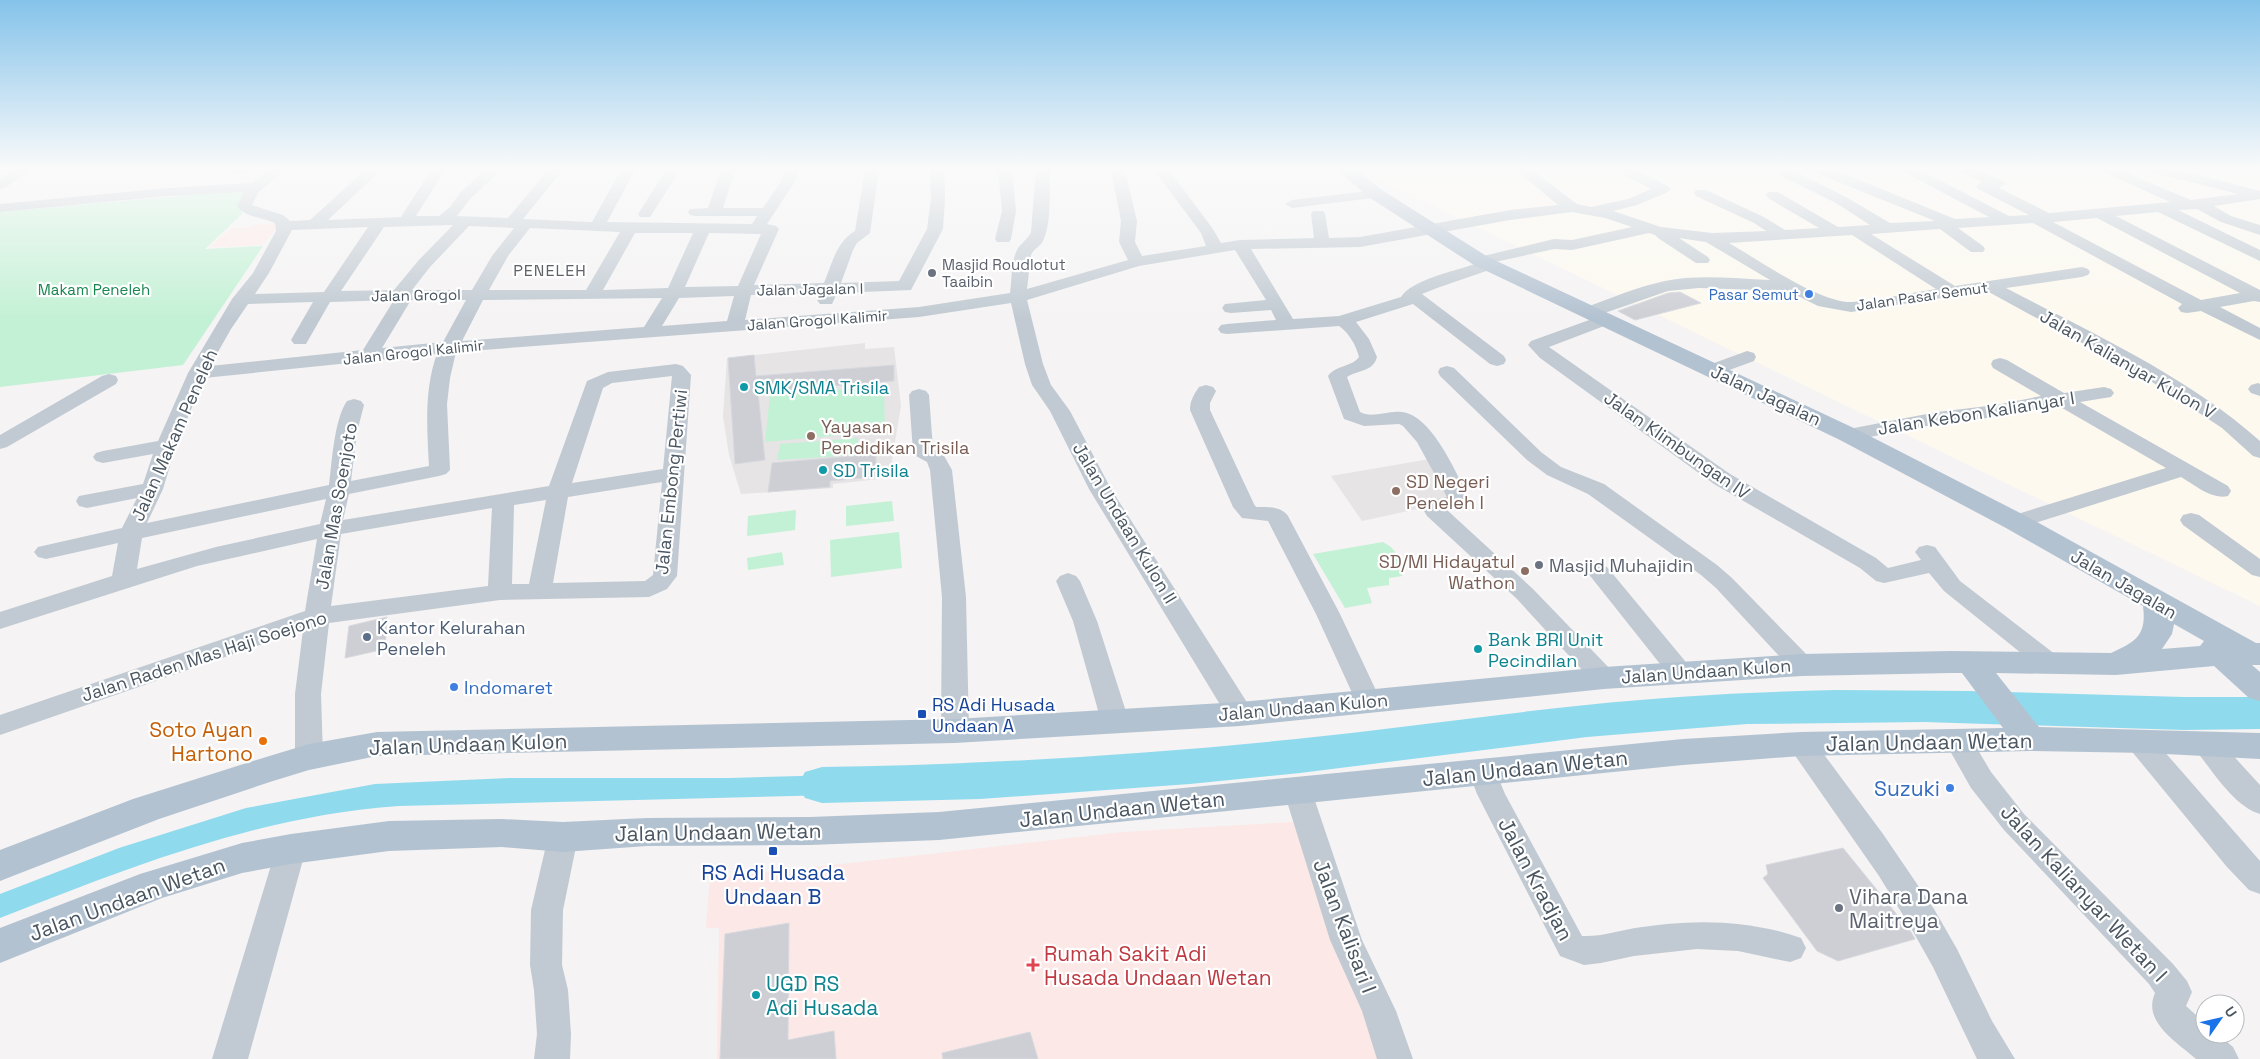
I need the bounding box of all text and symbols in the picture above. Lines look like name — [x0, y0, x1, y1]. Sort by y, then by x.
place label: Masjid Roudlotut Taaibin — [942, 255, 1066, 291]
district label: PENELEH — [513, 260, 587, 281]
marker: Masjid Roudlotut Taaibin — [926, 267, 938, 279]
street label: Jalan Pasar Semut — [1855, 277, 1989, 315]
street label: Jalan Jagalan I — [756, 279, 864, 299]
park label: Makam Peneleh — [38, 280, 150, 299]
street label: Jalan Grogol — [371, 285, 461, 305]
place label: Pasar Semut — [1709, 285, 1799, 304]
marker: Pasar Semut — [1803, 288, 1815, 300]
street label: Jalan Kalianyar Kulon V — [2036, 304, 2220, 424]
street label: Jalan Grogol Kalimir — [746, 306, 888, 334]
street label: Jalan Grogol Kalimir — [342, 335, 484, 369]
street label: Jalan Makam Peneleh — [126, 345, 222, 525]
street label: Jalan Jagalan — [1707, 359, 1825, 431]
place label: SMK/SMA Trisila — [754, 376, 889, 399]
marker: SMK/SMA Trisila — [738, 381, 750, 393]
street label: Jalan Klimbungan IV — [1600, 386, 1754, 504]
street label: Jalan Kebon Kalianyar I — [1876, 386, 2076, 440]
street label: Jalan Embong Pertiwi — [650, 388, 692, 576]
place label: Yayasan Pendidikan Trisila — [821, 415, 969, 459]
street label: Jalan Mas Soenjoto — [310, 421, 362, 591]
marker: Yayasan Pendidikan Trisila — [805, 430, 817, 442]
street label: Jalan Undaan Kulon II — [1068, 438, 1182, 608]
place label: SD Trisila — [833, 459, 909, 482]
marker: SD Trisila — [817, 464, 829, 476]
place label: SD Negeri Peneleh I — [1406, 470, 1490, 514]
marker: SD Negeri Peneleh I — [1390, 485, 1402, 497]
street label: Jalan Jagalan — [2067, 544, 2181, 624]
place label: SD/MI Hidayatul Wathon — [1379, 550, 1515, 594]
place label: Masjid Muhajidin — [1549, 554, 1693, 577]
marker: Masjid Muhajidin — [1533, 559, 1545, 571]
marker: SD/MI Hidayatul Wathon — [1519, 565, 1531, 577]
street label: Jalan Raden Mas Haji Soejono — [78, 605, 330, 707]
place label: Kantor Kelurahan Peneleh — [377, 616, 526, 660]
place label: Bank BRI Unit Pecindilan — [1488, 628, 1604, 672]
marker: Kantor Kelurahan Peneleh — [361, 631, 373, 643]
marker: Bank BRI Unit Pecindilan — [1472, 643, 1484, 655]
street label: Jalan Undaan Kulon — [1620, 654, 1792, 688]
place label: Indomaret — [464, 676, 553, 699]
marker: Indomaret — [448, 681, 460, 693]
street label: Jalan Undaan Kulon — [1217, 688, 1389, 726]
place label: RS Adi Husada Undaan A — [932, 693, 1055, 737]
marker: RS Adi Husada Undaan A — [916, 708, 928, 720]
place label: Soto Ayan Hartono — [149, 716, 253, 767]
street label: Jalan Undaan Kulon — [368, 727, 568, 761]
street label: Jalan Undaan Wetan — [1825, 727, 2033, 757]
marker: Soto Ayan Hartono — [257, 735, 269, 747]
street label: Jalan Undaan Wetan — [1421, 744, 1629, 792]
place label: Suzuki — [1874, 775, 1940, 802]
marker: Suzuki — [1944, 782, 1956, 794]
street label: Jalan Undaan Wetan — [1018, 785, 1226, 833]
street label: Jalan Kalianyar Wetan I — [1995, 799, 2173, 987]
street label: Jalan Kradjan — [1492, 813, 1580, 945]
street label: Jalan Undaan Wetan — [614, 817, 822, 847]
marker: RS Adi Husada Undaan B — [767, 845, 779, 857]
street label: Jalan Undaan Wetan — [25, 851, 229, 947]
street label: Jalan Kalisari I — [1307, 855, 1383, 997]
place label: RS Adi Husada Undaan B — [701, 859, 845, 910]
place label: Vihara Dana Maitreya — [1849, 883, 1968, 934]
marker: Vihara Dana Maitreya — [1833, 902, 1845, 914]
place label: Rumah Sakit Adi Husada Undaan Wetan — [1044, 940, 1272, 991]
marker: Rumah Sakit Adi Husada Undaan Wetan — [1026, 958, 1040, 972]
place label: UGD RS Adi Husada — [766, 970, 878, 1021]
marker: UGD RS Adi Husada — [750, 989, 762, 1001]
north arrow — [2195, 994, 2245, 1044]
text: U — [2221, 1003, 2241, 1021]

